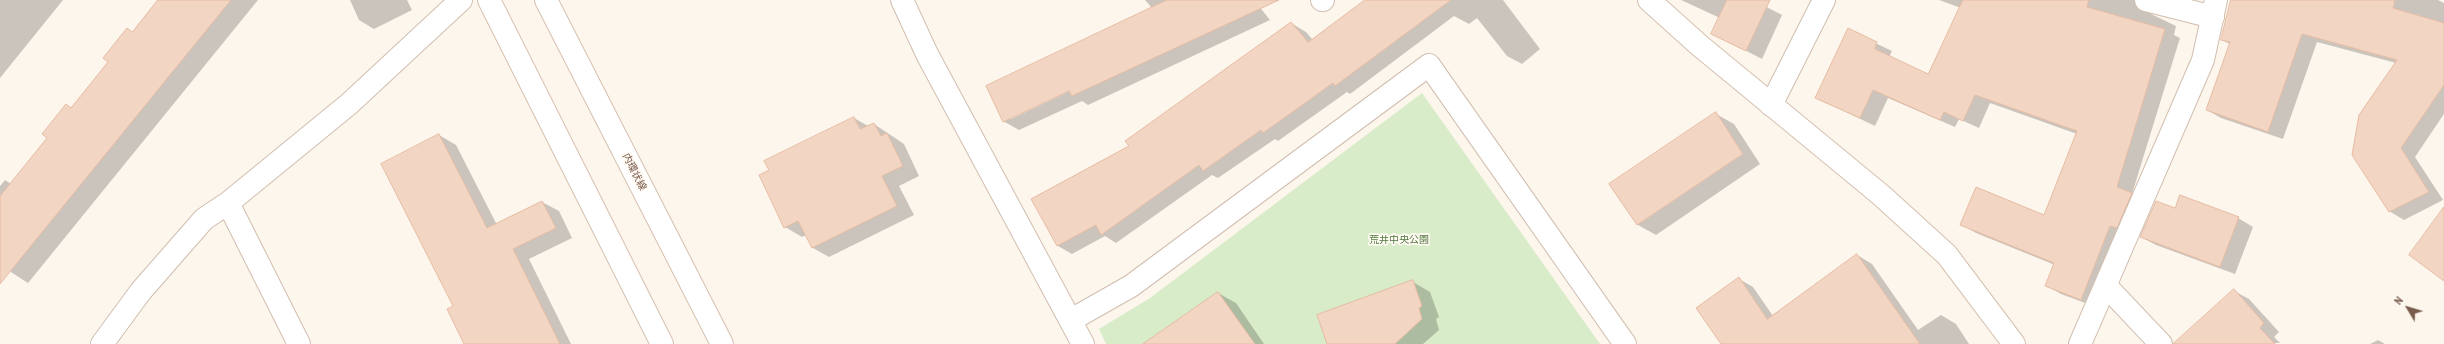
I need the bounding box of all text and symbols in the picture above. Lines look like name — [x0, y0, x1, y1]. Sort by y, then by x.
street label: 内環状線 — [620, 151, 648, 193]
park label: 荒井中央公園 — [1369, 234, 1429, 246]
north arrow — [2388, 288, 2428, 328]
text: N — [2391, 294, 2406, 307]

